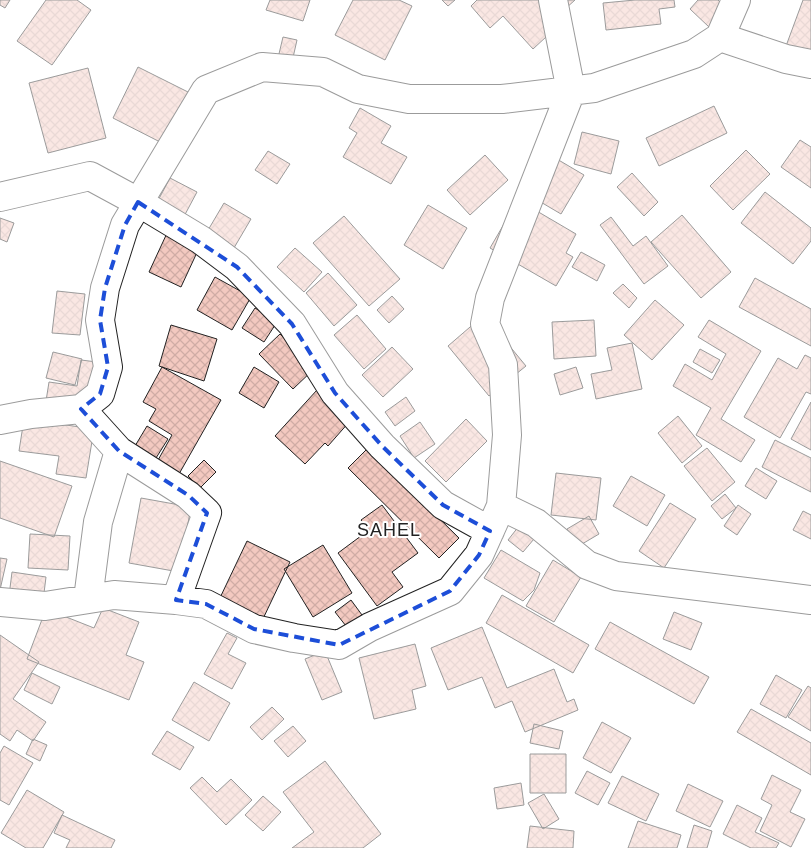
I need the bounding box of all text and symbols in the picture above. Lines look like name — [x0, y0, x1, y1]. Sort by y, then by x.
district label: SAHEL — [357, 520, 421, 540]

